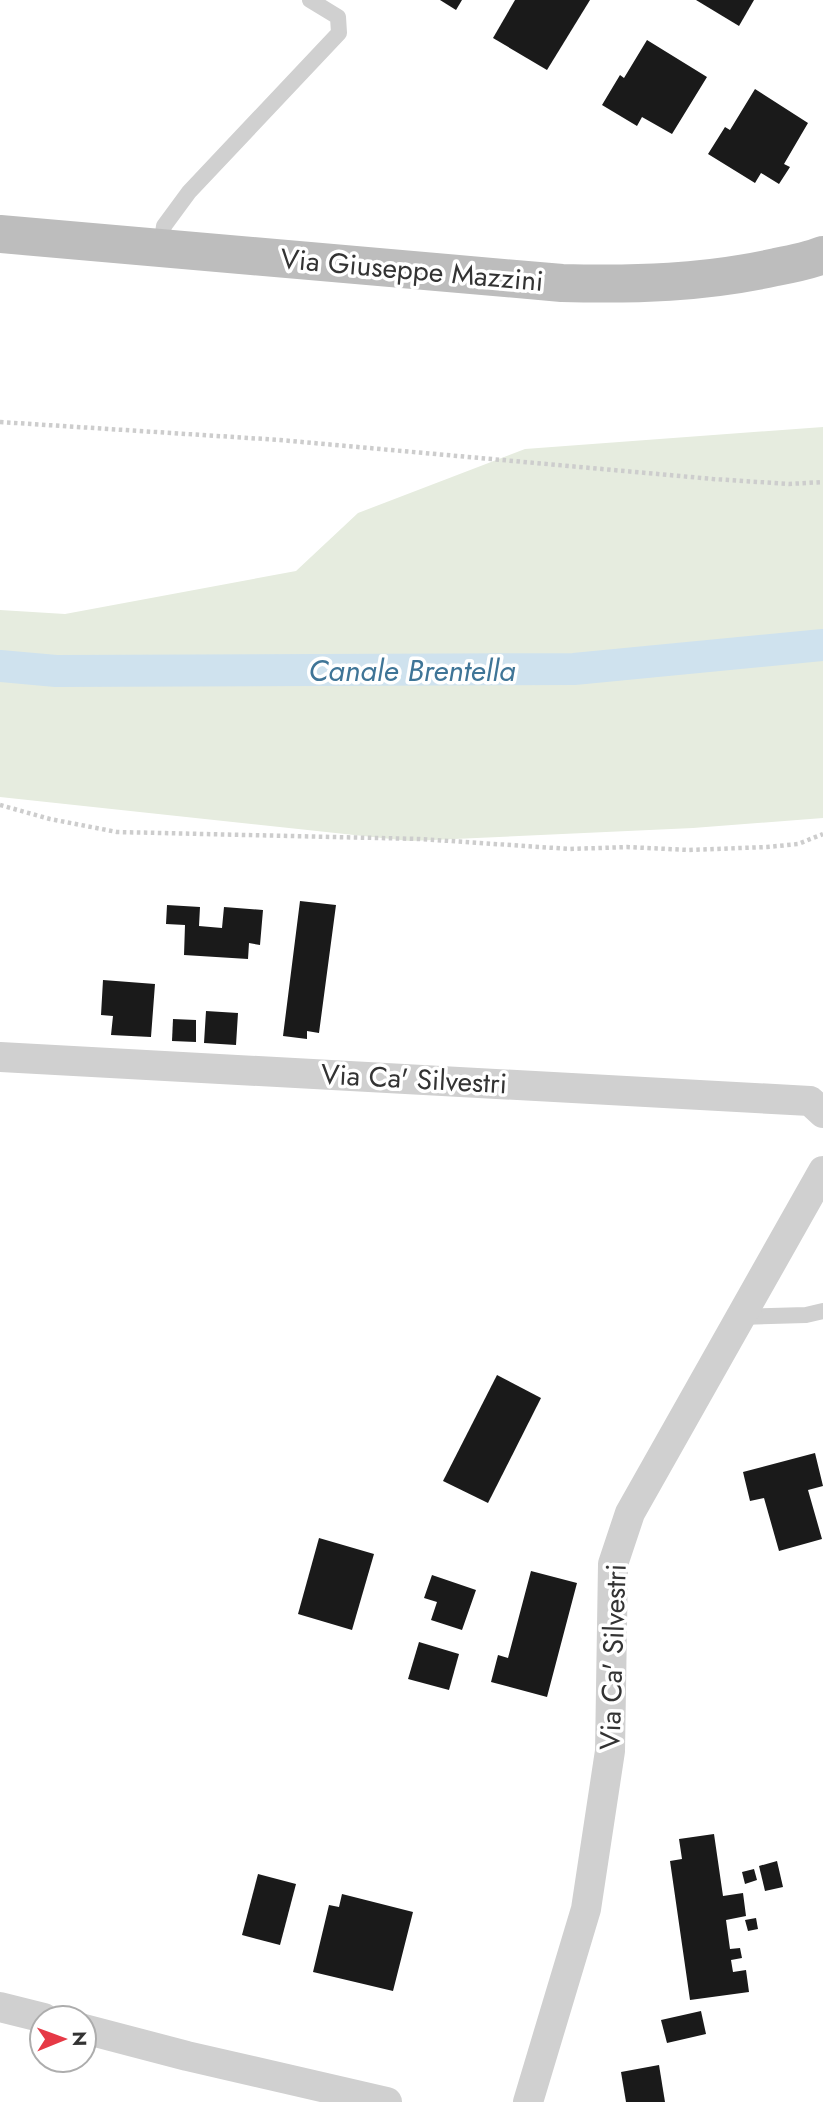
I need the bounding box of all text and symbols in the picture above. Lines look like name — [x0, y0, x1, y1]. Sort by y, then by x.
street label: Via Giuseppe Mazzini — [279, 238, 545, 302]
water label: Canale Brentella — [308, 649, 516, 692]
street label: Via Ca' Silvestri — [320, 1054, 508, 1104]
street label: Via Ca' Silvestri — [589, 1563, 637, 1751]
north arrow — [28, 2004, 98, 2074]
text: N — [66, 2031, 93, 2046]

